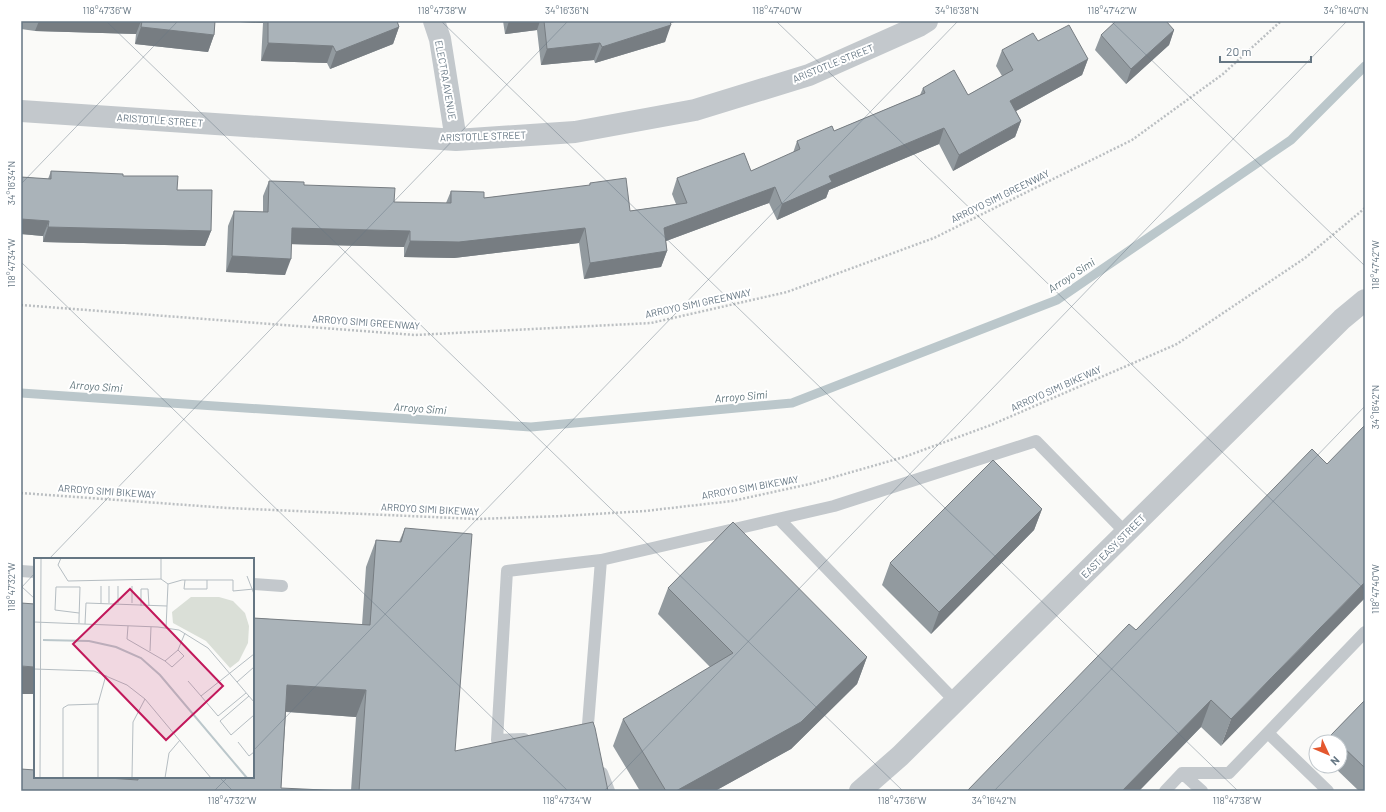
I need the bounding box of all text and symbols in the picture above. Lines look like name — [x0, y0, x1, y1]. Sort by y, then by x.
text: 118°47'36"W — [82, 4, 132, 16]
text: 118°47'38"W — [417, 4, 467, 16]
text: 34°16'36"N — [545, 4, 589, 16]
text: 118°47'40"W — [752, 4, 802, 16]
text: 34°16'38"N — [935, 4, 979, 16]
text: 118°47'42"W — [1087, 4, 1137, 16]
text: 34°16'40"N — [1324, 4, 1368, 16]
scale bar — [1220, 38, 1311, 64]
street label: ELECTRA AVENUE — [433, 39, 459, 121]
street label: ARISTOTLE STREET — [791, 41, 876, 85]
text: 20 m — [1226, 44, 1252, 58]
street label: ARISTOTLE STREET — [116, 111, 204, 129]
street label: ARISTOTLE STREET — [440, 128, 527, 144]
text: 34°16'34"N — [5, 161, 17, 205]
street label: ARROYO SIMI GREENWAY — [949, 167, 1052, 225]
text: 118°47'34"W — [5, 238, 17, 288]
text: 118°47'42"W — [1369, 240, 1381, 290]
water label: Arroyo Simi — [1045, 255, 1097, 295]
street label: ARROYO SIMI GREENWAY — [644, 286, 752, 320]
street label: ARROYO SIMI GREENWAY — [312, 312, 421, 332]
street label: ARROYO SIMI BIKEWAY — [1009, 362, 1104, 413]
water label: Arroyo Simi — [69, 378, 123, 394]
text: 34°16'42"N — [1369, 385, 1381, 429]
water label: Arroyo Simi — [714, 387, 768, 405]
water label: Arroyo Simi — [393, 400, 447, 416]
street label: ARROYO SIMI BIKEWAY — [701, 473, 800, 501]
street label: ARROYO SIMI BIKEWAY — [58, 482, 157, 500]
street label: ARROYO SIMI BIKEWAY — [381, 500, 480, 518]
street label: EAST EASY STREET — [1079, 511, 1148, 580]
inset map — [34, 558, 254, 778]
text: 118°47'32"W — [5, 562, 17, 612]
text: 118°47'40"W — [1369, 564, 1381, 614]
north arrow — [1308, 734, 1348, 774]
text: N — [1328, 754, 1343, 768]
text: 118°47'32"W — [207, 794, 257, 806]
text: 118°47'34"W — [542, 794, 592, 806]
text: 118°47'36"W — [877, 794, 927, 806]
text: 34°16'42"N — [972, 794, 1016, 806]
text: 118°47'38"W — [1212, 794, 1262, 806]

